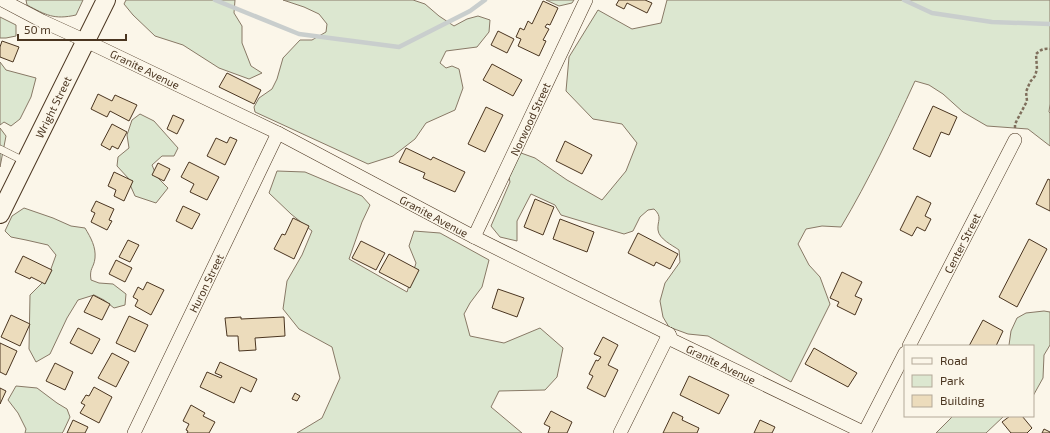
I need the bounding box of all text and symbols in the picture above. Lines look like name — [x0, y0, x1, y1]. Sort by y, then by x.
scale bar — [18, 16, 126, 42]
text: 50 m — [24, 22, 51, 36]
street label: Granite Avenue — [108, 47, 182, 91]
street label: Wright Street — [32, 74, 74, 140]
street label: Norwood Street — [507, 80, 553, 158]
street label: Granite Avenue — [398, 193, 471, 240]
street label: Center Street — [941, 211, 983, 275]
street label: Huron Street — [186, 252, 226, 314]
street label: Granite Avenue — [684, 342, 758, 386]
legend — [904, 345, 1034, 417]
text: Road — [940, 353, 968, 367]
text: Park — [940, 373, 965, 387]
text: Building — [940, 393, 985, 407]

